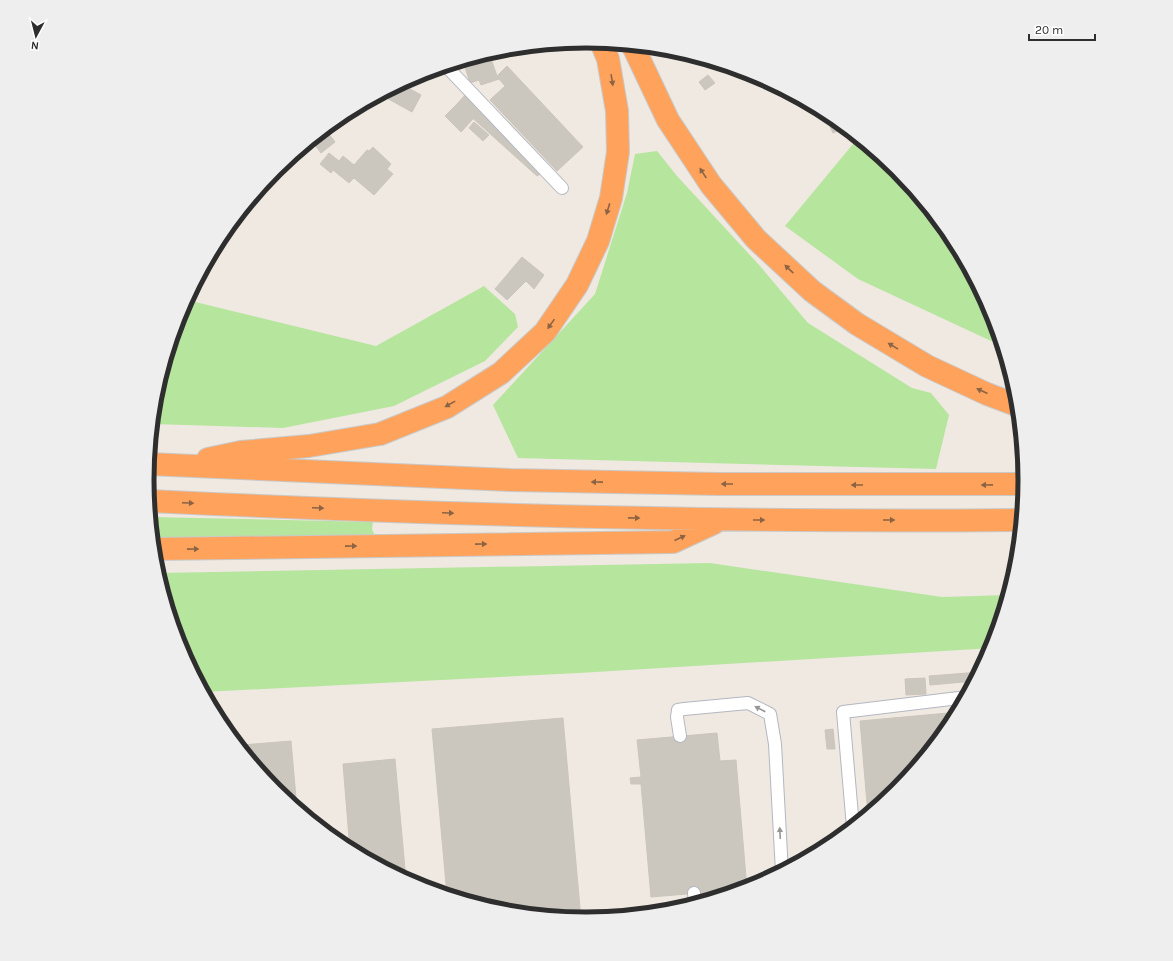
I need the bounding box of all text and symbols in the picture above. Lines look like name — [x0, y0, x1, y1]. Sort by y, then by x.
north arrow — [16, 16, 56, 56]
scale bar — [1029, 16, 1095, 42]
text: 20 m — [1035, 23, 1063, 37]
text: N — [30, 38, 40, 52]
one-way arrow — [609, 74, 615, 86]
one-way arrow — [699, 167, 707, 178]
one-way arrow — [605, 203, 611, 215]
one-way arrow — [784, 265, 794, 274]
one-way arrow — [547, 318, 554, 330]
one-way arrow — [888, 342, 898, 350]
one-way arrow — [976, 388, 988, 394]
one-way arrow — [444, 401, 456, 408]
one-way arrow — [590, 479, 603, 485]
one-way arrow — [720, 481, 733, 487]
one-way arrow — [850, 482, 863, 488]
one-way arrow — [980, 482, 993, 488]
one-way arrow — [182, 499, 194, 506]
one-way arrow — [312, 505, 325, 511]
one-way arrow — [442, 510, 454, 517]
one-way arrow — [628, 515, 640, 522]
one-way arrow — [753, 517, 766, 523]
one-way arrow — [883, 517, 896, 523]
one-way arrow — [674, 535, 686, 541]
one-way arrow — [475, 541, 487, 548]
one-way arrow — [345, 543, 357, 550]
one-way arrow — [187, 546, 200, 552]
one-way arrow — [754, 706, 766, 713]
one-way arrow — [776, 827, 783, 839]

